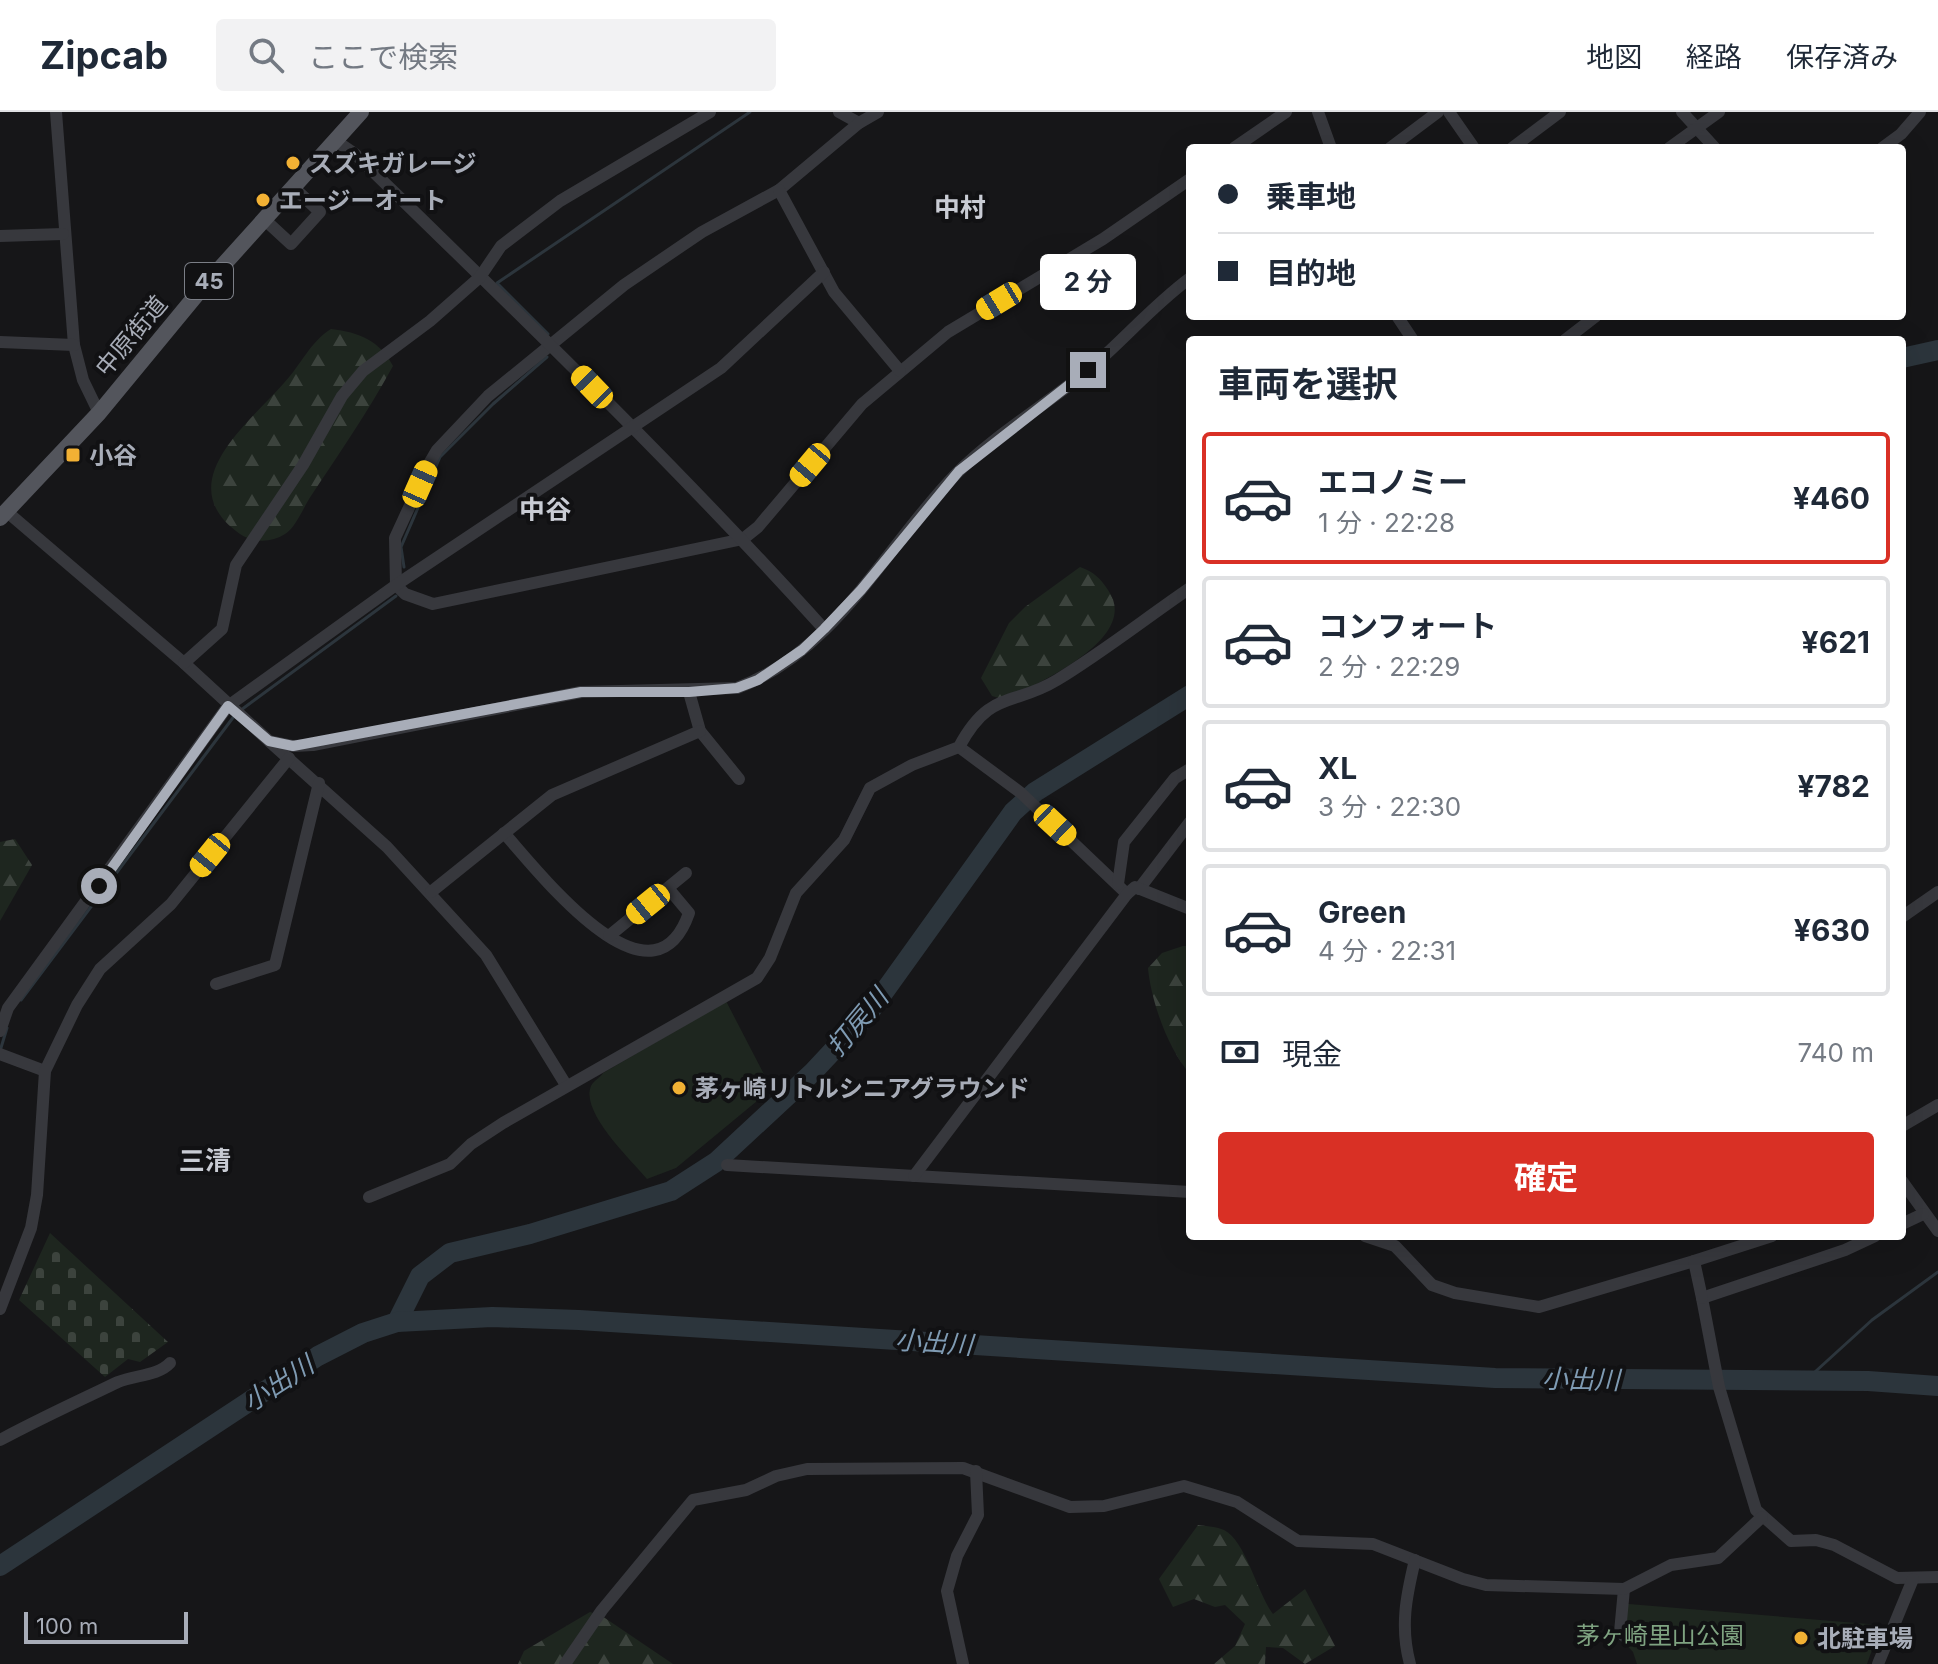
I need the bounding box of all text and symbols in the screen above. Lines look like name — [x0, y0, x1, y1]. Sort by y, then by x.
search box — [216, 19, 776, 91]
text: Zipcab — [40, 32, 168, 78]
icon: search — [244, 33, 288, 77]
text: ここで検索 — [308, 39, 458, 75]
text: 地図 — [1586, 40, 1642, 74]
text: 経路 — [1686, 40, 1742, 74]
text: 保存済み — [1786, 40, 1898, 74]
place label: スズキガレージ — [309, 149, 477, 178]
marker: スズキガレージ — [284, 154, 302, 172]
text: 乗車地 — [1266, 178, 1356, 214]
place label: エージーオート — [279, 186, 447, 215]
marker: エージーオート — [254, 191, 272, 209]
district label: 中村 — [934, 192, 986, 223]
callout: 2 分 — [1040, 254, 1136, 310]
text: 目的地 — [1266, 255, 1356, 291]
road number: 45 — [185, 263, 233, 299]
text: 2 分 — [1064, 266, 1112, 297]
car — [972, 278, 1026, 324]
street label: 中原街道 — [89, 290, 173, 382]
route end — [1070, 352, 1106, 388]
car — [567, 361, 617, 413]
text: 車両を選択 — [1218, 362, 1398, 406]
car — [785, 439, 835, 491]
place label: 小谷 — [89, 441, 137, 470]
marker: 小谷 — [64, 446, 82, 464]
car — [399, 457, 441, 511]
icon: car — [1222, 462, 1294, 534]
text: エコノミー — [1318, 464, 1468, 500]
text: ¥460 — [1793, 480, 1870, 516]
district label: 中谷 — [519, 494, 571, 525]
text: 1 分 · 22:28 — [1318, 507, 1455, 538]
icon: car — [1222, 606, 1294, 678]
text: コンフォート — [1318, 608, 1497, 644]
text: ¥621 — [1802, 624, 1870, 660]
text: 2 分 · 22:29 — [1318, 651, 1460, 682]
icon: car — [1222, 750, 1294, 822]
text: XL — [1318, 750, 1357, 786]
text: ¥782 — [1797, 768, 1870, 804]
text: 3 分 · 22:30 — [1318, 791, 1461, 822]
car — [1029, 800, 1081, 850]
car — [186, 829, 234, 881]
route start — [81, 868, 117, 904]
car — [622, 880, 674, 928]
icon: car — [1222, 894, 1294, 966]
text: Green — [1318, 894, 1406, 930]
text: ¥630 — [1794, 912, 1870, 948]
text: 4 分 · 22:31 — [1318, 935, 1456, 966]
water label: 打戻川 — [820, 980, 896, 1062]
icon: cash — [1218, 1030, 1262, 1074]
text: 現金 — [1282, 1036, 1342, 1072]
text: 740 m — [1798, 1037, 1874, 1068]
place label: 茅ヶ崎リトルシニアグラウンド — [695, 1074, 1030, 1103]
marker: 茅ヶ崎リトルシニアグラウンド — [670, 1079, 688, 1097]
button: 確定 — [1218, 1132, 1874, 1224]
district label: 三清 — [179, 1145, 231, 1176]
water label: 小出川 — [894, 1324, 977, 1360]
water label: 小出川 — [237, 1347, 322, 1417]
water label: 小出川 — [1542, 1363, 1623, 1395]
scale bar — [24, 1608, 188, 1644]
text: 100 m — [36, 1613, 98, 1639]
park label: 茅ヶ崎里山公園 — [1576, 1621, 1744, 1650]
place label: 北駐車場 — [1817, 1624, 1913, 1653]
marker: 北駐車場 — [1792, 1629, 1810, 1647]

